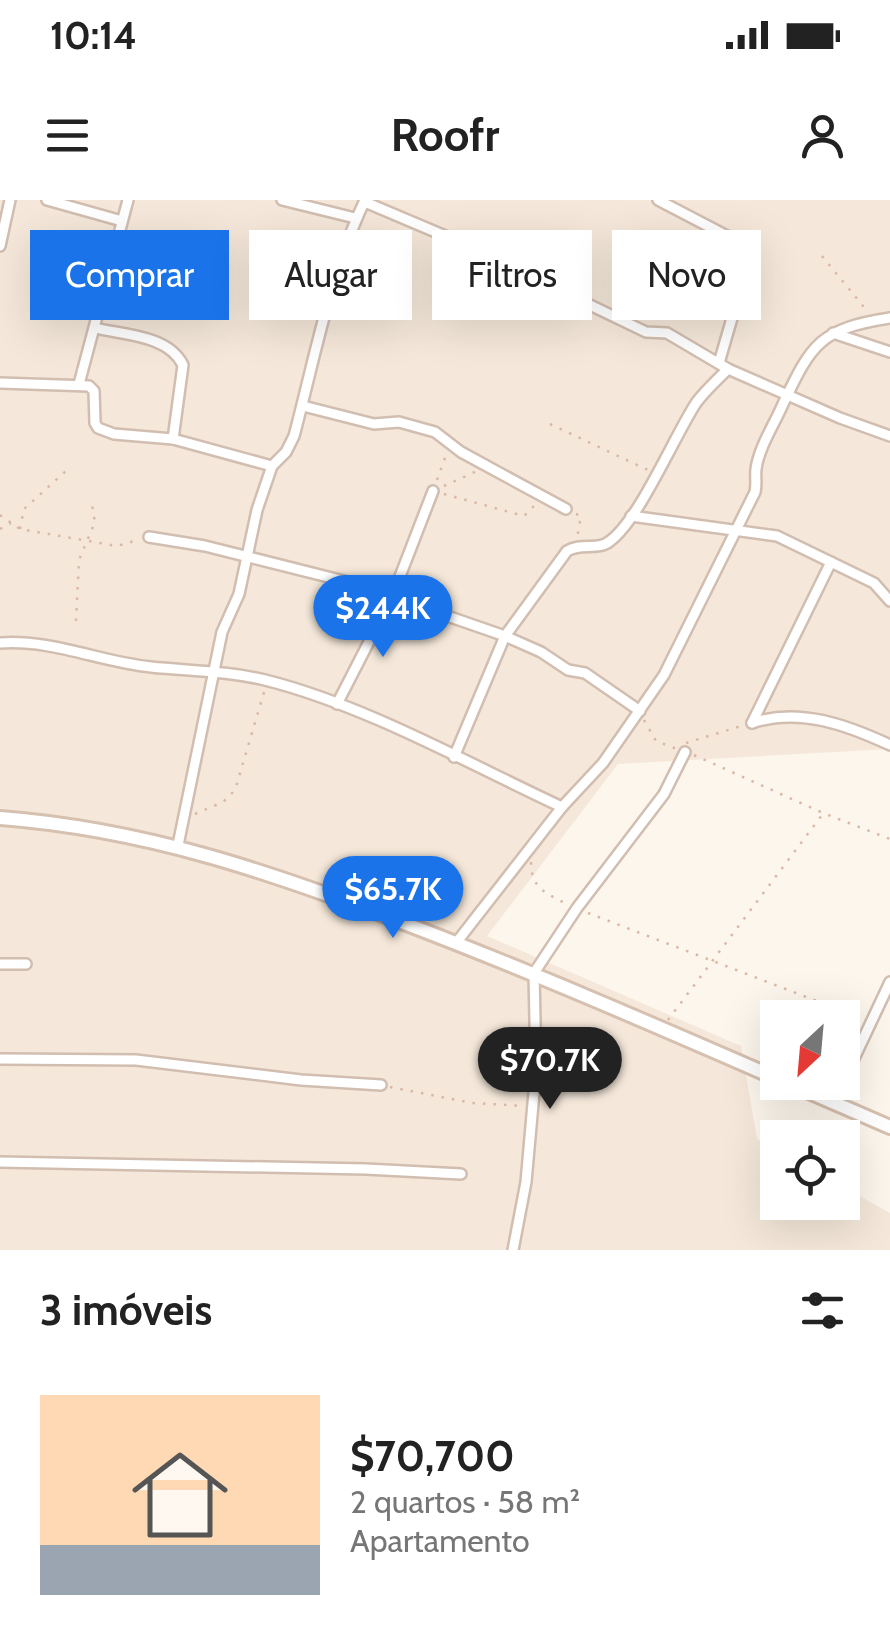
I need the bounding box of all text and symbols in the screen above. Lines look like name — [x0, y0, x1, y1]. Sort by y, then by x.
text: 10:14 — [50, 12, 137, 59]
icon: menu — [40, 108, 95, 163]
text: Roofr — [391, 108, 499, 162]
icon: person — [795, 108, 850, 163]
chip: Comprar — [30, 230, 229, 320]
chip: Alugar — [249, 230, 412, 320]
chip: Filtros — [432, 230, 592, 320]
chip: Novo — [612, 230, 761, 320]
pin: $244K — [313, 575, 453, 660]
text: $244K — [335, 588, 431, 627]
pin: $65.7K — [312, 856, 474, 941]
text: $65.7K — [344, 869, 442, 908]
north arrow — [760, 1000, 860, 1100]
map controls — [760, 1000, 860, 1220]
pin: $70.7K — [469, 1027, 631, 1112]
text: $70.7K — [500, 1040, 600, 1079]
button: locate — [760, 1120, 860, 1220]
icon: filters — [795, 1283, 850, 1338]
text: 3 imóveis — [40, 1284, 212, 1336]
text: $70,700 — [350, 1430, 515, 1482]
icon: home — [120, 1435, 240, 1555]
text: 2 quartos · 58 m² — [350, 1482, 580, 1521]
text: Apartamento — [350, 1521, 530, 1560]

